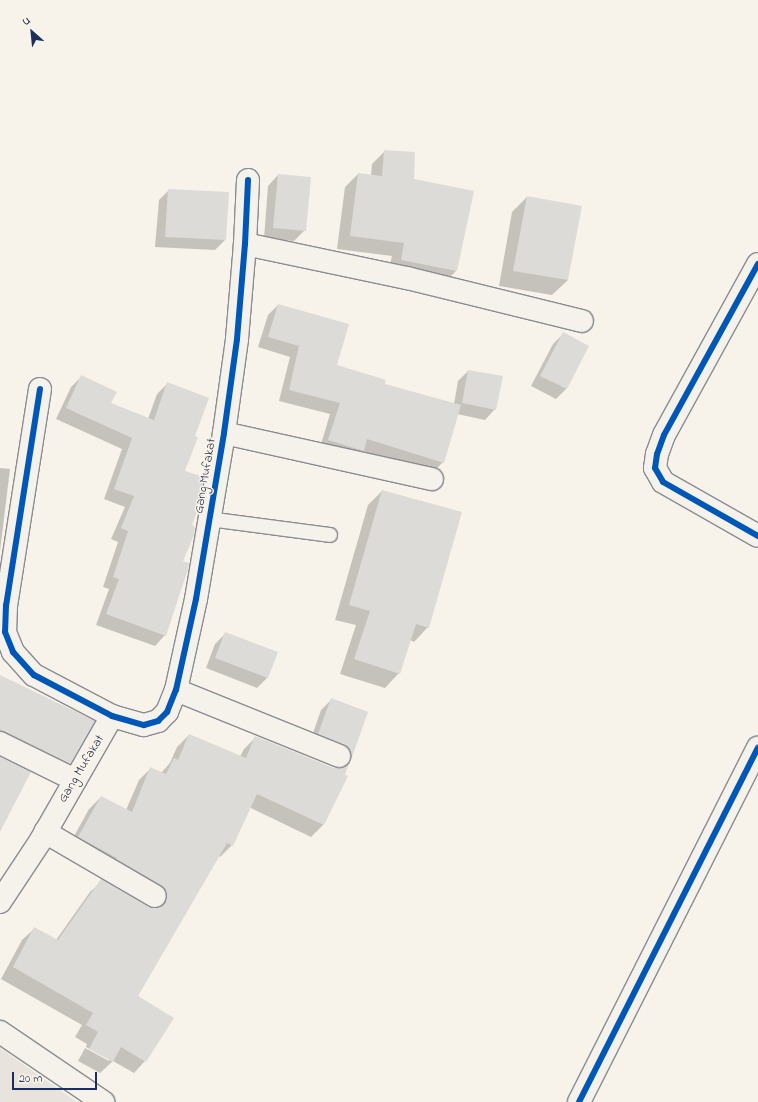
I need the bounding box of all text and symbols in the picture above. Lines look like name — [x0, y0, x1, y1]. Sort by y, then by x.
north arrow — [12, 12, 52, 52]
text: U — [20, 13, 33, 30]
street label: Gang Mufakat — [192, 437, 220, 515]
street label: Gang Mufakat — [56, 732, 108, 806]
scale bar — [14, 1064, 99, 1090]
text: 20 m — [19, 1070, 42, 1088]

